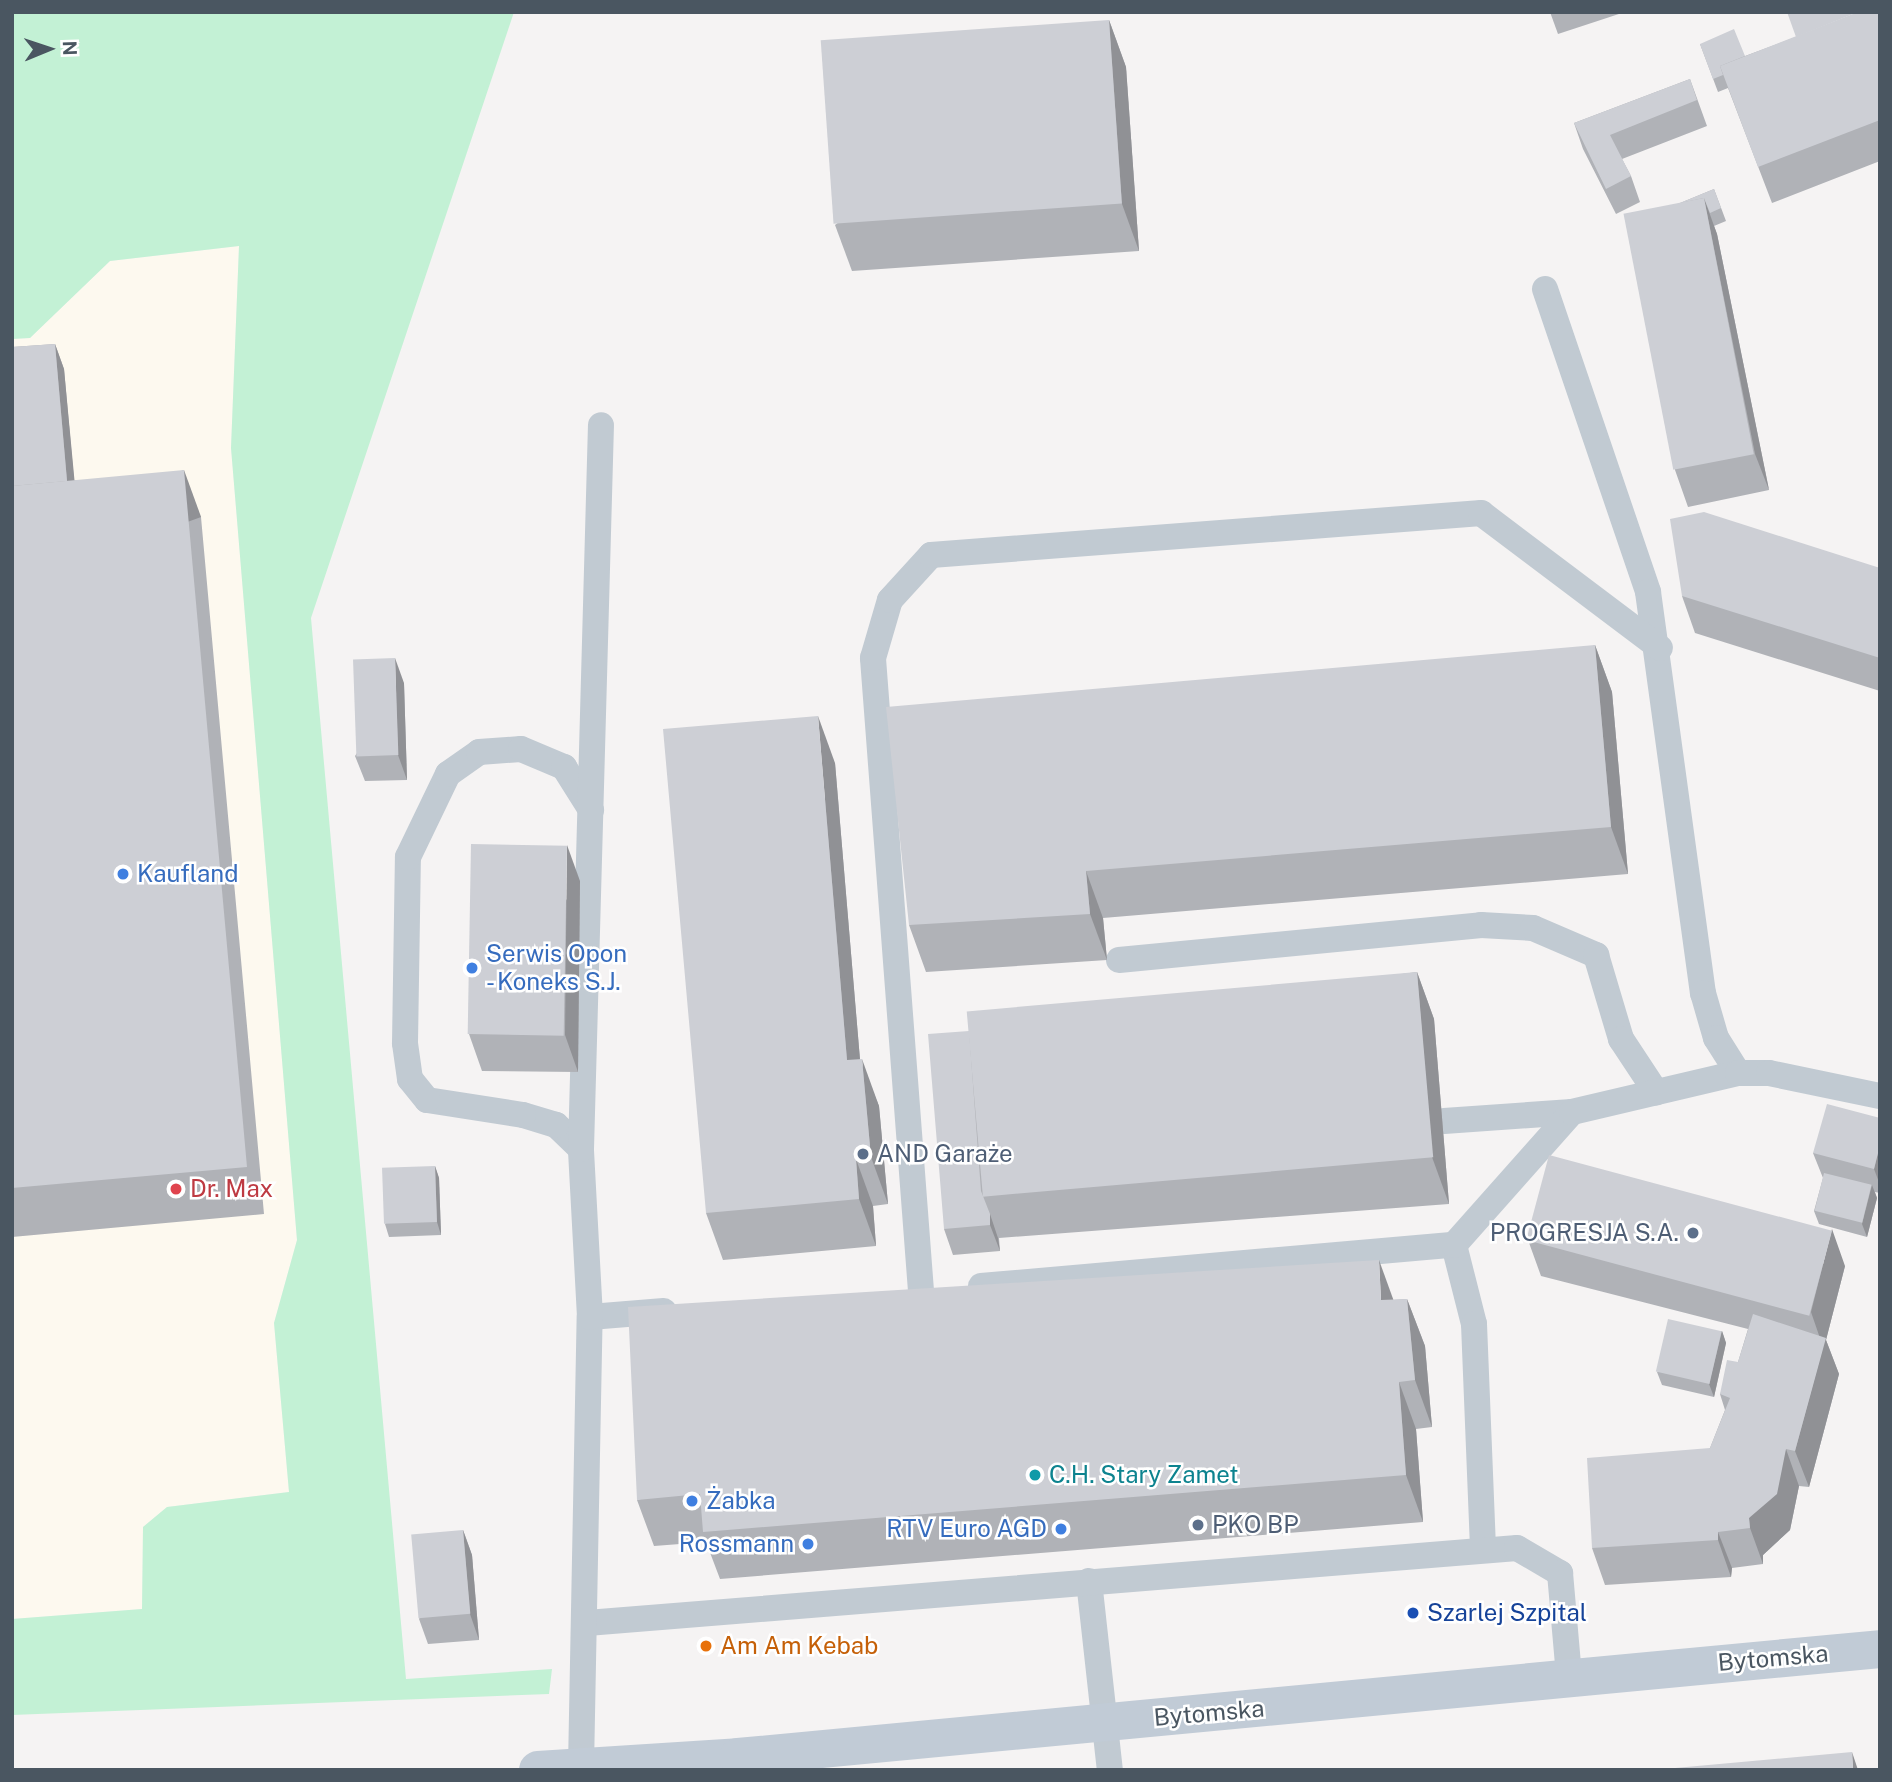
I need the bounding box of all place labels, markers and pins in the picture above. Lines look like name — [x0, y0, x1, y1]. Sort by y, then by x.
place label: Kaufland — [137, 860, 238, 888]
marker: Kaufland — [115, 866, 131, 882]
place label: Serwis Opon - Koneks S.J. — [486, 940, 627, 996]
marker: Serwis Opon - Koneks S.J. — [464, 960, 480, 976]
place label: AND Garaże — [877, 1140, 1013, 1168]
marker: AND Garaże — [855, 1146, 871, 1162]
place label: Dr. Max — [190, 1175, 273, 1203]
marker: Dr. Max — [168, 1181, 184, 1197]
place label: PROGRESJA S.A. — [1490, 1219, 1679, 1247]
marker: PROGRESJA S.A. — [1685, 1225, 1701, 1241]
place label: C.H. Stary Zamet — [1049, 1461, 1239, 1489]
marker: C.H. Stary Zamet — [1027, 1467, 1043, 1483]
place label: Żabka — [706, 1487, 775, 1515]
marker: Żabka — [684, 1493, 700, 1509]
place label: PKO BP — [1212, 1511, 1299, 1539]
place label: RTV Euro AGD — [886, 1515, 1047, 1543]
marker: PKO BP — [1190, 1517, 1206, 1533]
marker: RTV Euro AGD — [1053, 1521, 1069, 1537]
place label: Rossmann — [679, 1530, 794, 1558]
marker: Rossmann — [800, 1536, 816, 1552]
place label: Szarlej Szpital — [1427, 1599, 1587, 1627]
marker: Szarlej Szpital — [1405, 1605, 1421, 1621]
place label: Am Am Kebab — [720, 1632, 878, 1660]
marker: Am Am Kebab — [698, 1638, 714, 1654]

